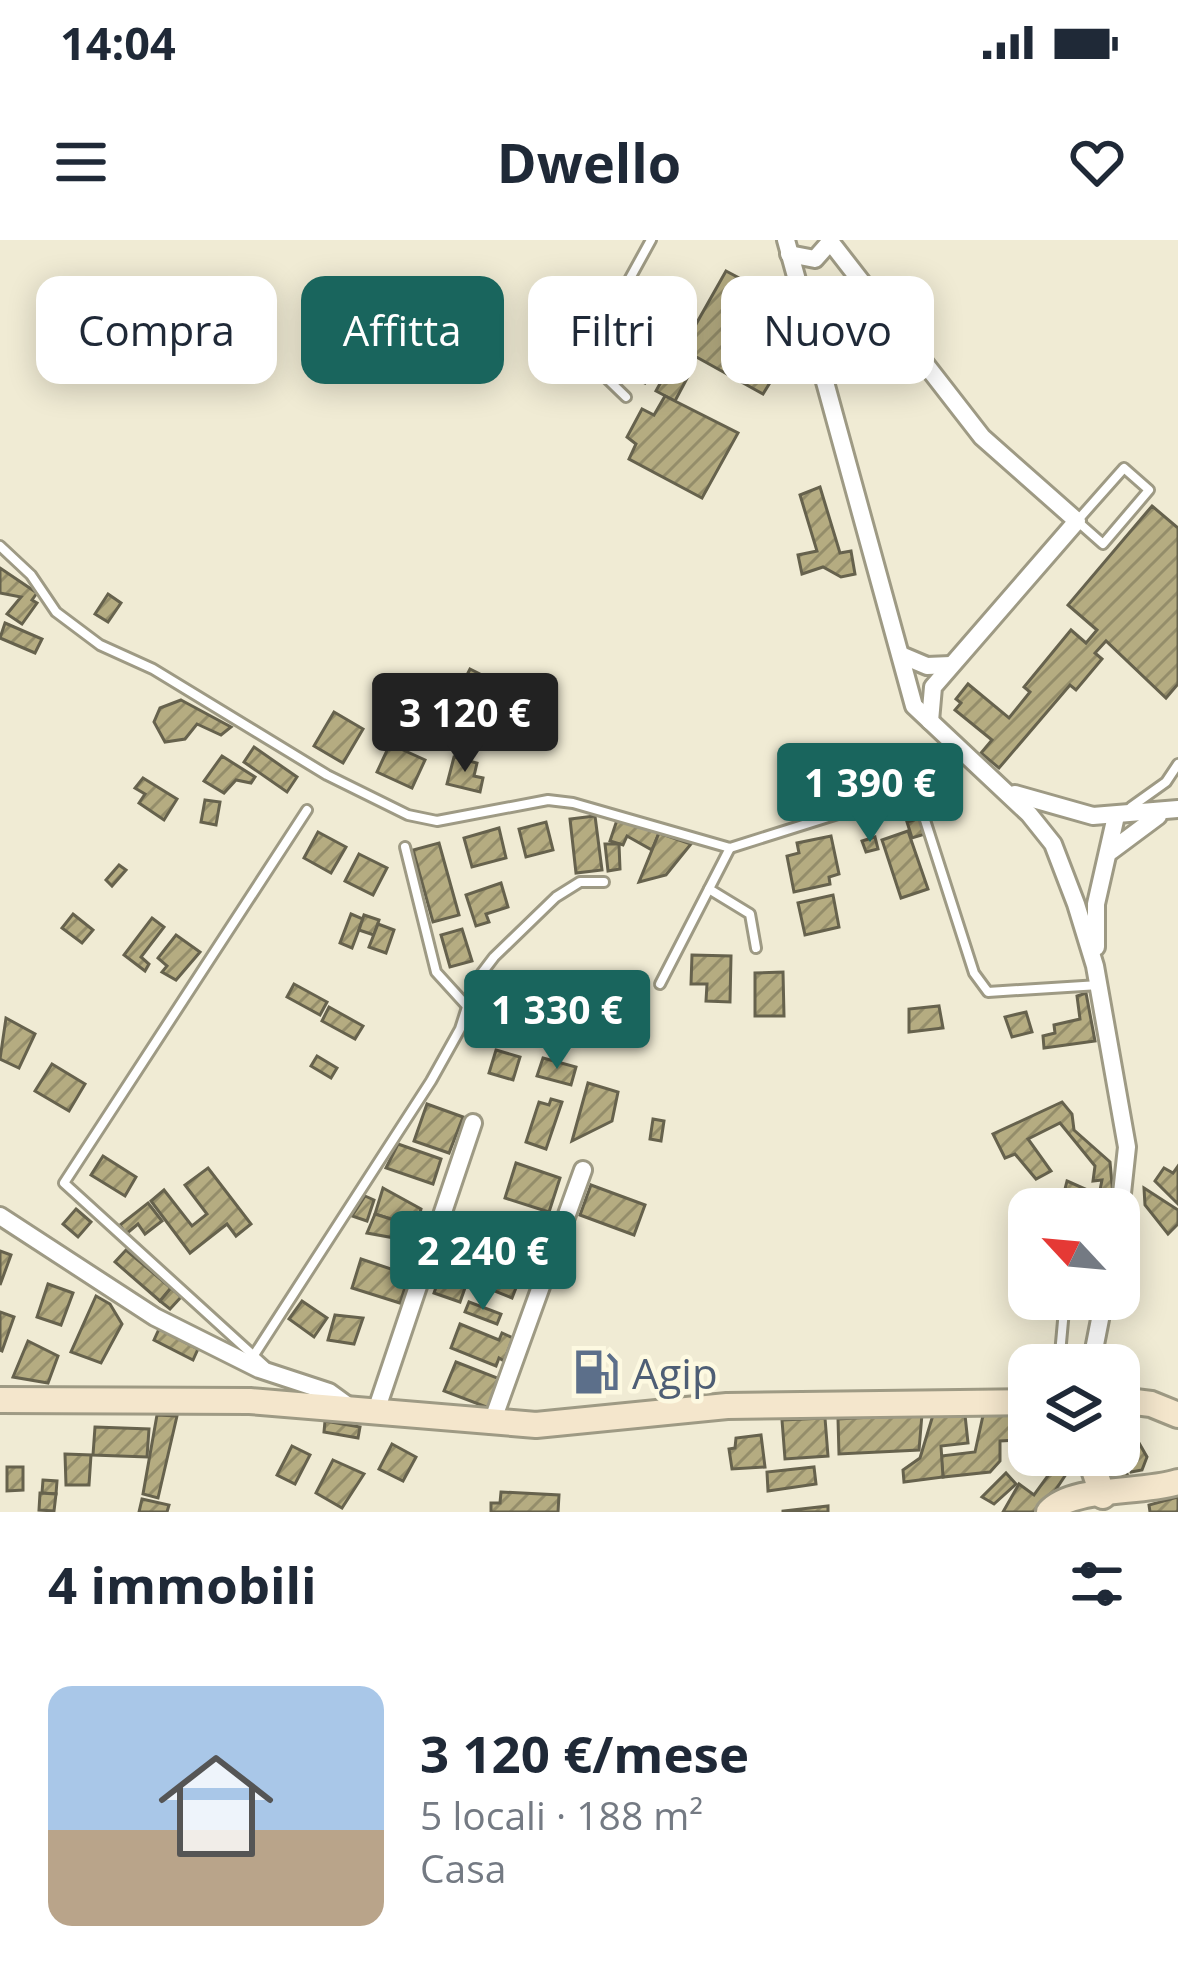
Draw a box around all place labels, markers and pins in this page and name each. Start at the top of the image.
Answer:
pin: 3 120 € [354,673,576,775]
pin: 1 390 € [759,743,981,845]
pin: 1 330 € [446,970,668,1072]
pin: 2 240 € [372,1211,594,1313]
place label: Agip [632,1344,718,1401]
fuel station icon: Agip [571,1347,621,1397]

